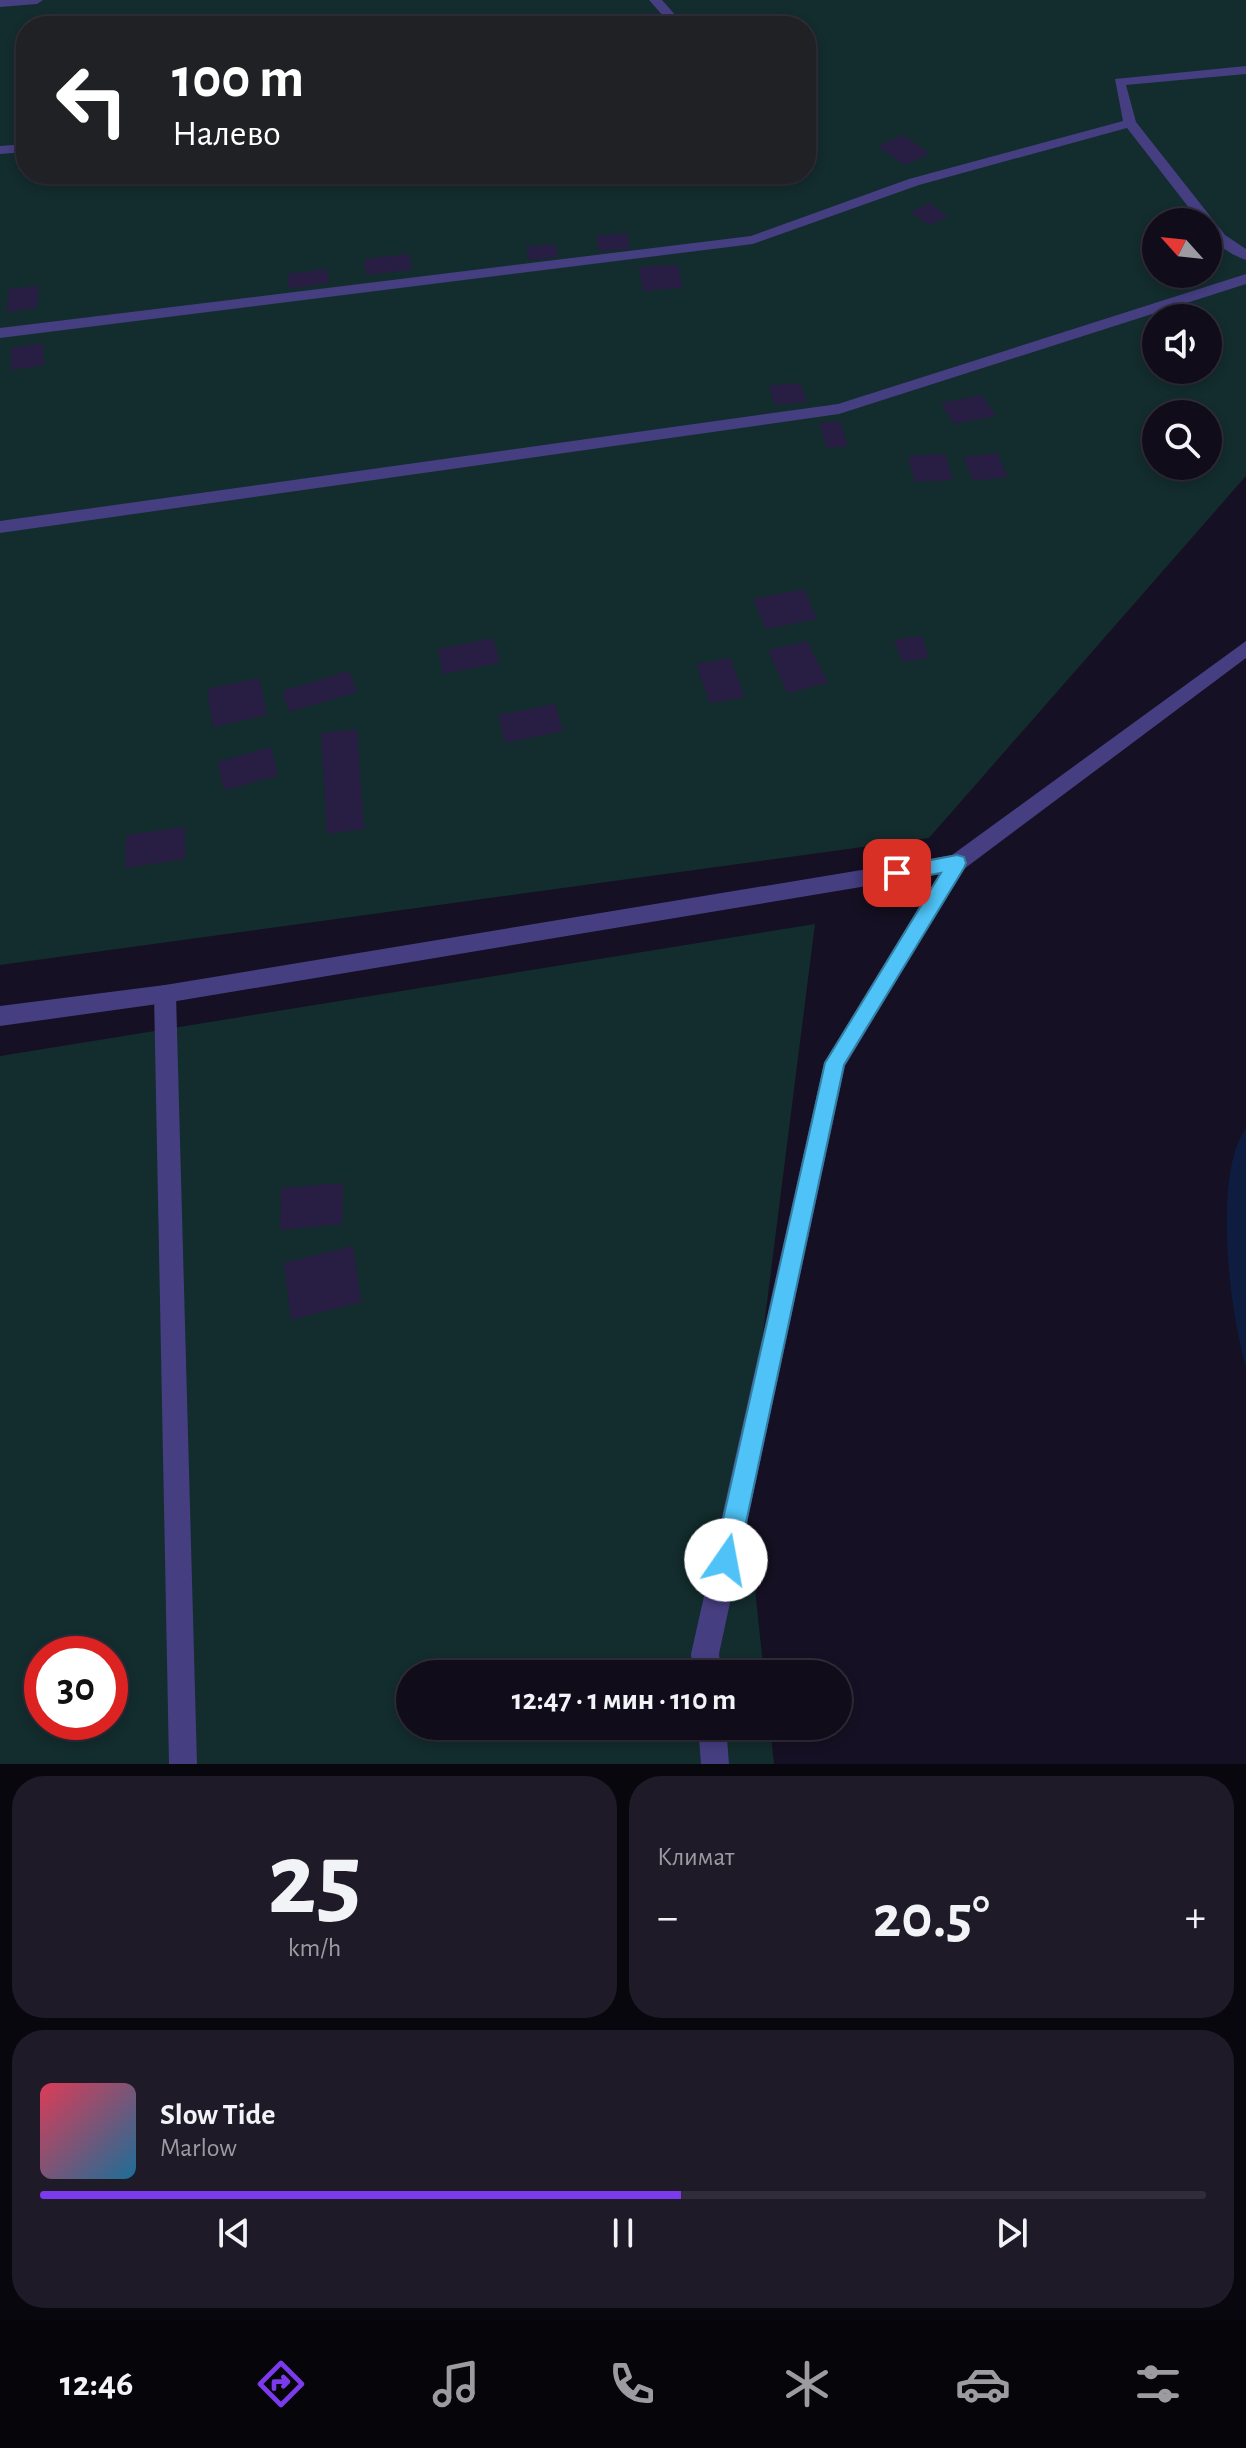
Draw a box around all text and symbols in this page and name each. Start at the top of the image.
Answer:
icon: left [40,48,144,152]
text: 100 m [172,51,304,107]
text: Налево [172,116,281,152]
north arrow [1142,208,1222,288]
map controls [1142,208,1222,480]
button: sound [1142,304,1222,384]
button: search [1142,400,1222,480]
pin [863,839,931,907]
icon: arrive [875,851,919,895]
position arrow [684,1518,768,1602]
speed limit sign: 30 [24,1636,128,1740]
text: 12:47 · 1 мин · 110 m [512,1685,736,1715]
text: 25 [268,1829,361,1933]
text: Климат [657,1844,734,1870]
text: 20.5° [873,1888,990,1948]
text: − [657,1896,678,1940]
text: + [1185,1896,1206,1940]
text: km/h [288,1935,341,1961]
text: Slow Tide [160,2100,275,2130]
text: Marlow [160,2135,237,2161]
icon: previous [212,2211,256,2255]
icon: pause [601,2211,645,2255]
icon: next [990,2211,1034,2255]
icon: directions [253,2356,309,2412]
icon: music [428,2356,484,2412]
icon: phone [604,2356,660,2412]
icon: climate [779,2356,835,2412]
icon: car [955,2356,1011,2412]
icon: filters [1130,2356,1186,2412]
text: 12:46 [60,2366,133,2402]

